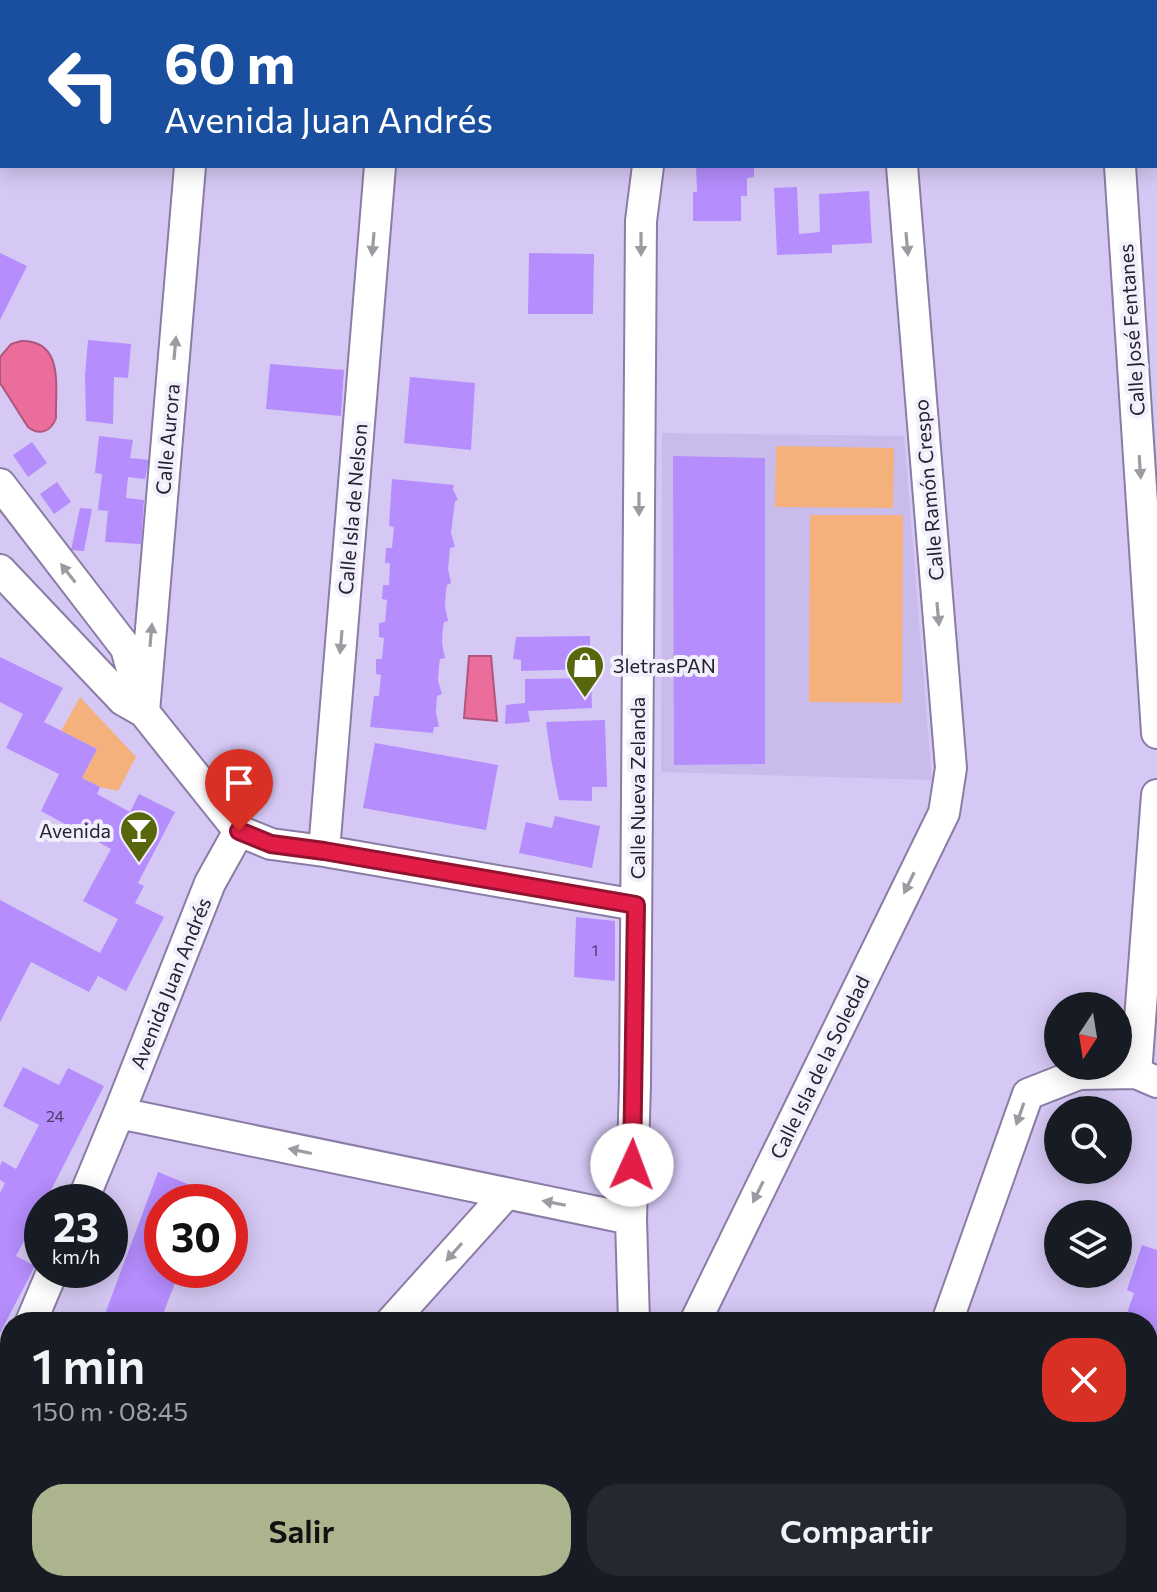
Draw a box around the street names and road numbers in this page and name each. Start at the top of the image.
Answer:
street label: Calle José Fentanes [1113,243,1149,417]
street label: Calle Aurora [150,383,184,495]
street label: Calle Ramón Crespo [908,398,948,582]
street label: Calle Isla de Nelson [333,422,371,596]
street label: Calle Nueva Zelanda [625,697,649,879]
street label: Avenida Juan Andrés [125,894,215,1072]
street label: Calle Isla de la Soledad [764,971,874,1163]

